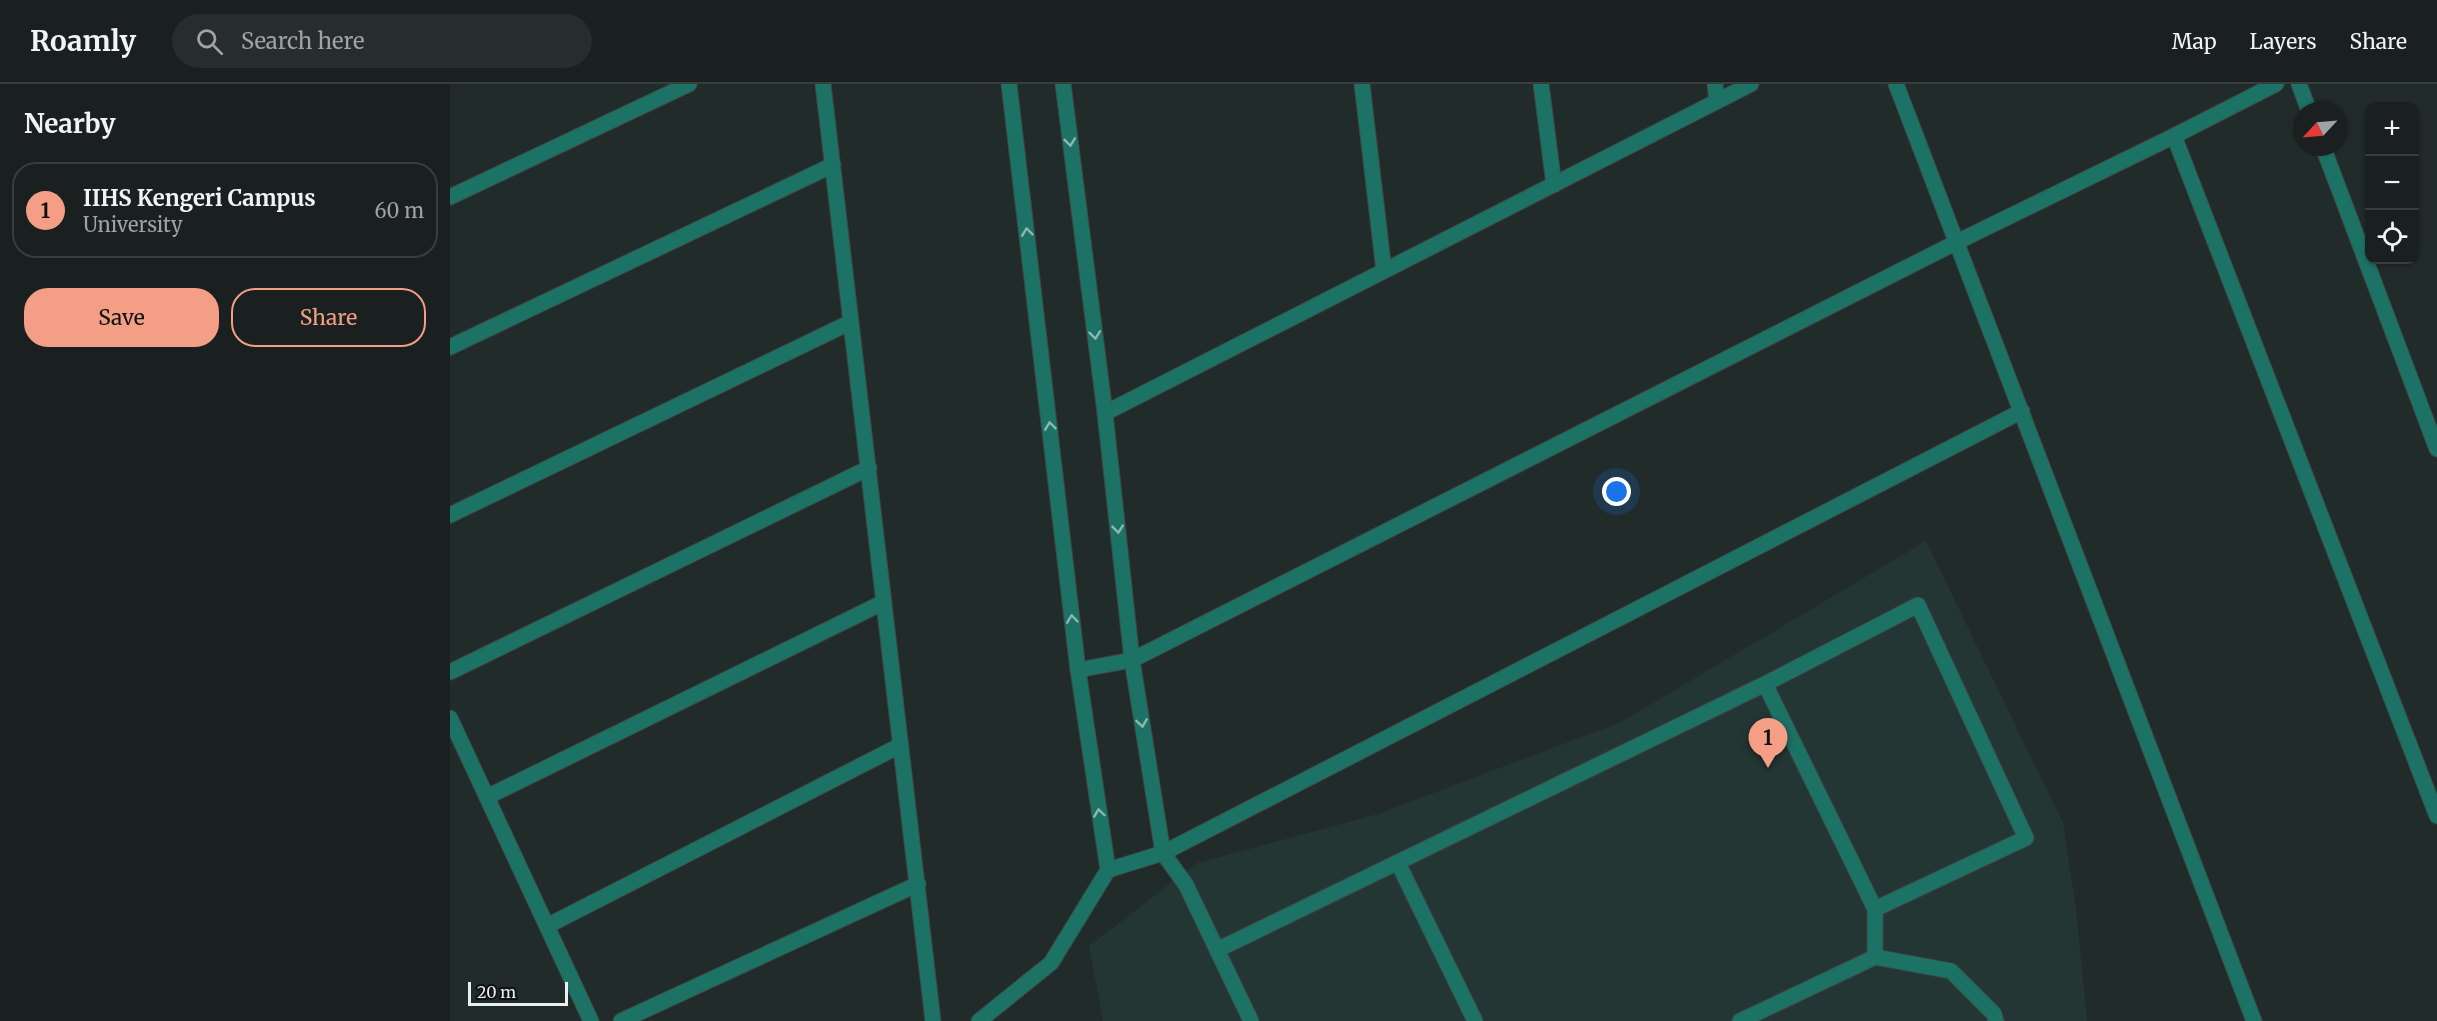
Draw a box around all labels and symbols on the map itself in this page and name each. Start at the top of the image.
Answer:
north arrow [2293,102,2347,156]
one-way arrow [1064,137,1076,147]
one-way arrow [1021,228,1034,237]
one-way arrow [1088,331,1100,340]
one-way arrow [1044,421,1056,430]
your location [1602,477,1631,506]
one-way arrow [1111,525,1123,534]
one-way arrow [1067,615,1079,624]
one-way arrow [1136,718,1148,727]
pin: 1 [1748,718,1788,768]
one-way arrow [1094,808,1106,817]
scale bar [468,979,568,1006]

